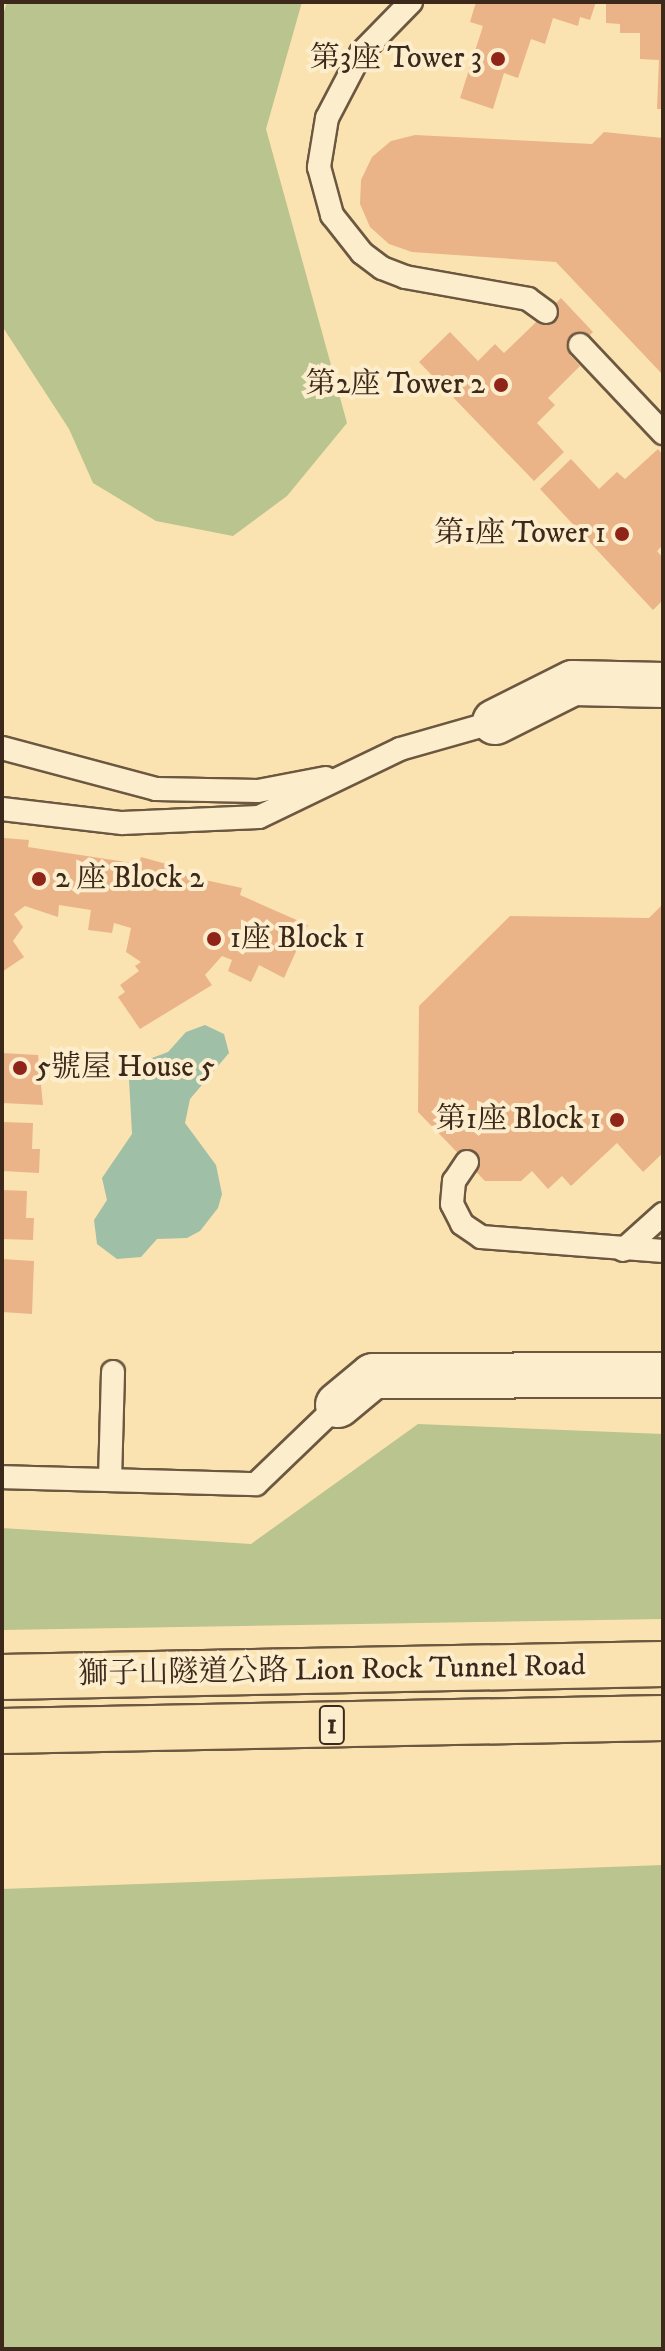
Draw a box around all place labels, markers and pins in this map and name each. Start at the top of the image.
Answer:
place label: 第3座 Tower 3 [310,41,482,77]
marker: 第3座 Tower 3 [489,50,507,68]
place label: 第2座 Tower 2 [306,367,485,403]
marker: 第2座 Tower 2 [492,376,510,394]
place label: 第1座 Tower 1 [434,516,606,552]
marker: 第1座 Tower 1 [613,525,631,543]
place label: 2 座 Block 2 [55,861,204,897]
marker: 2 座 Block 2 [30,870,48,888]
place label: 1座 Block 1 [230,921,365,957]
marker: 1座 Block 1 [205,930,223,948]
place label: 5號屋 House 5 [36,1050,215,1086]
marker: 5號屋 House 5 [11,1059,29,1077]
place label: 第1座 Block 1 [436,1102,601,1138]
marker: 第1座 Block 1 [608,1111,626,1129]

